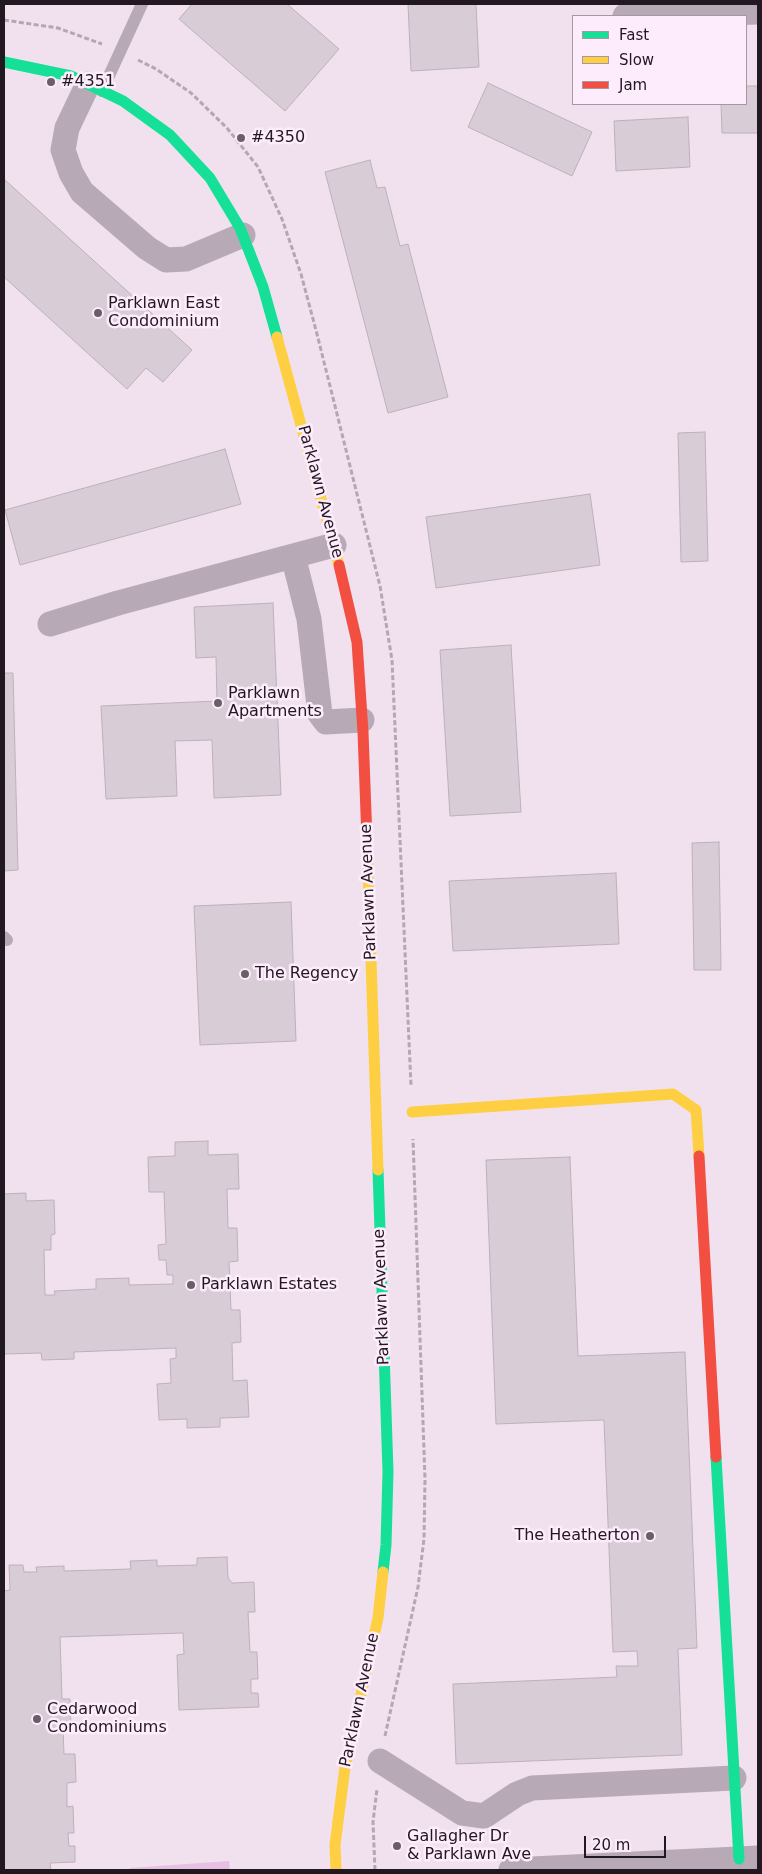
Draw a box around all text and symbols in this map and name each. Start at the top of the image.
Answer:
legend [572,15,747,105]
text: Fast [619,26,649,44]
text: Slow [619,51,654,69]
place label: #4351 [61,72,115,92]
marker: #4351 [45,76,57,88]
text: Jam [619,76,647,94]
place label: #4350 [251,128,305,148]
marker: #4350 [235,132,247,144]
place label: Parklawn East Condominium [108,294,220,332]
marker: Parklawn East Condominium [92,307,104,319]
street label: Parklawn Avenue [293,424,347,560]
place label: Parklawn Apartments [228,684,322,722]
marker: Parklawn Apartments [212,697,224,709]
street label: Parklawn Avenue [357,823,381,961]
place label: The Regency [255,964,358,984]
marker: The Regency [239,968,251,980]
street label: Parklawn Avenue [370,1228,394,1366]
place label: Parklawn Estates [201,1275,337,1295]
marker: Parklawn Estates [185,1279,197,1291]
place label: The Heatherton [514,1526,640,1546]
marker: The Heatherton [644,1530,656,1542]
street label: Parklawn Avenue [336,1631,384,1769]
place label: Cedarwood Condominiums [47,1700,167,1738]
marker: Cedarwood Condominiums [31,1713,43,1725]
scale bar [587,1826,670,1858]
place label: Gallagher Dr & Parklawn Ave [407,1827,531,1865]
text: 20 m [592,1836,630,1854]
marker: Gallagher Dr & Parklawn Ave [391,1840,403,1852]

